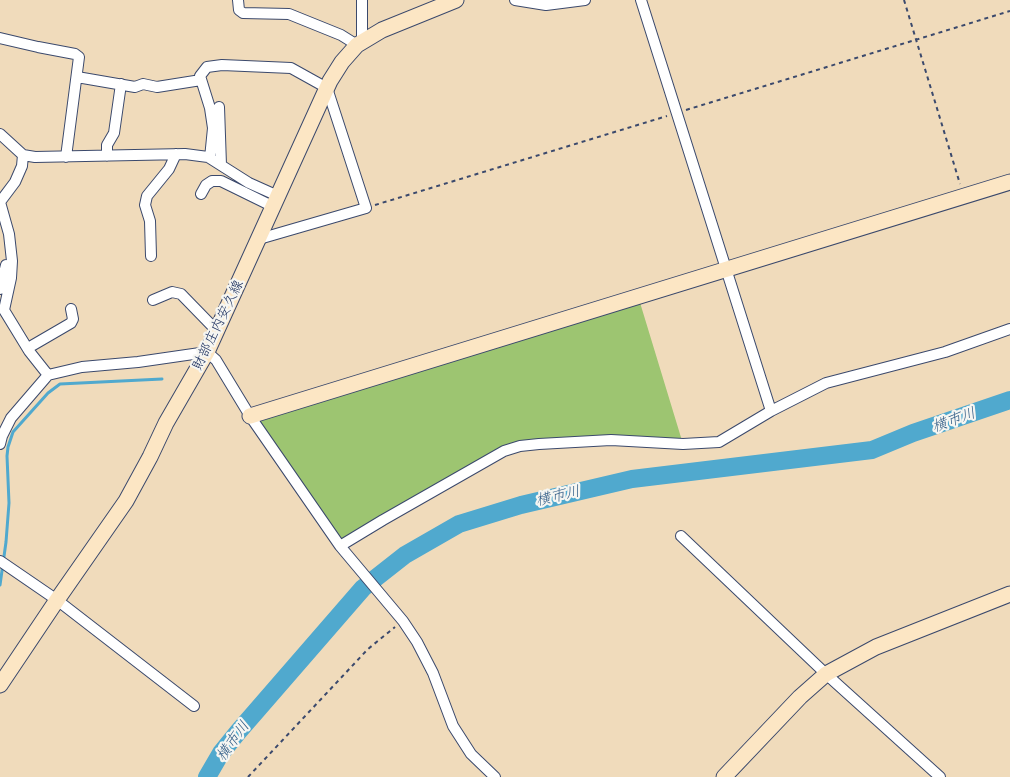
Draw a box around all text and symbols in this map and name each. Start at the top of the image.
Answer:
street label: 財部庄内安久線 [189,277,247,373]
water label: 横市川 [930,404,978,436]
water label: 横市川 [534,482,582,510]
water label: 横市川 [212,718,254,764]

